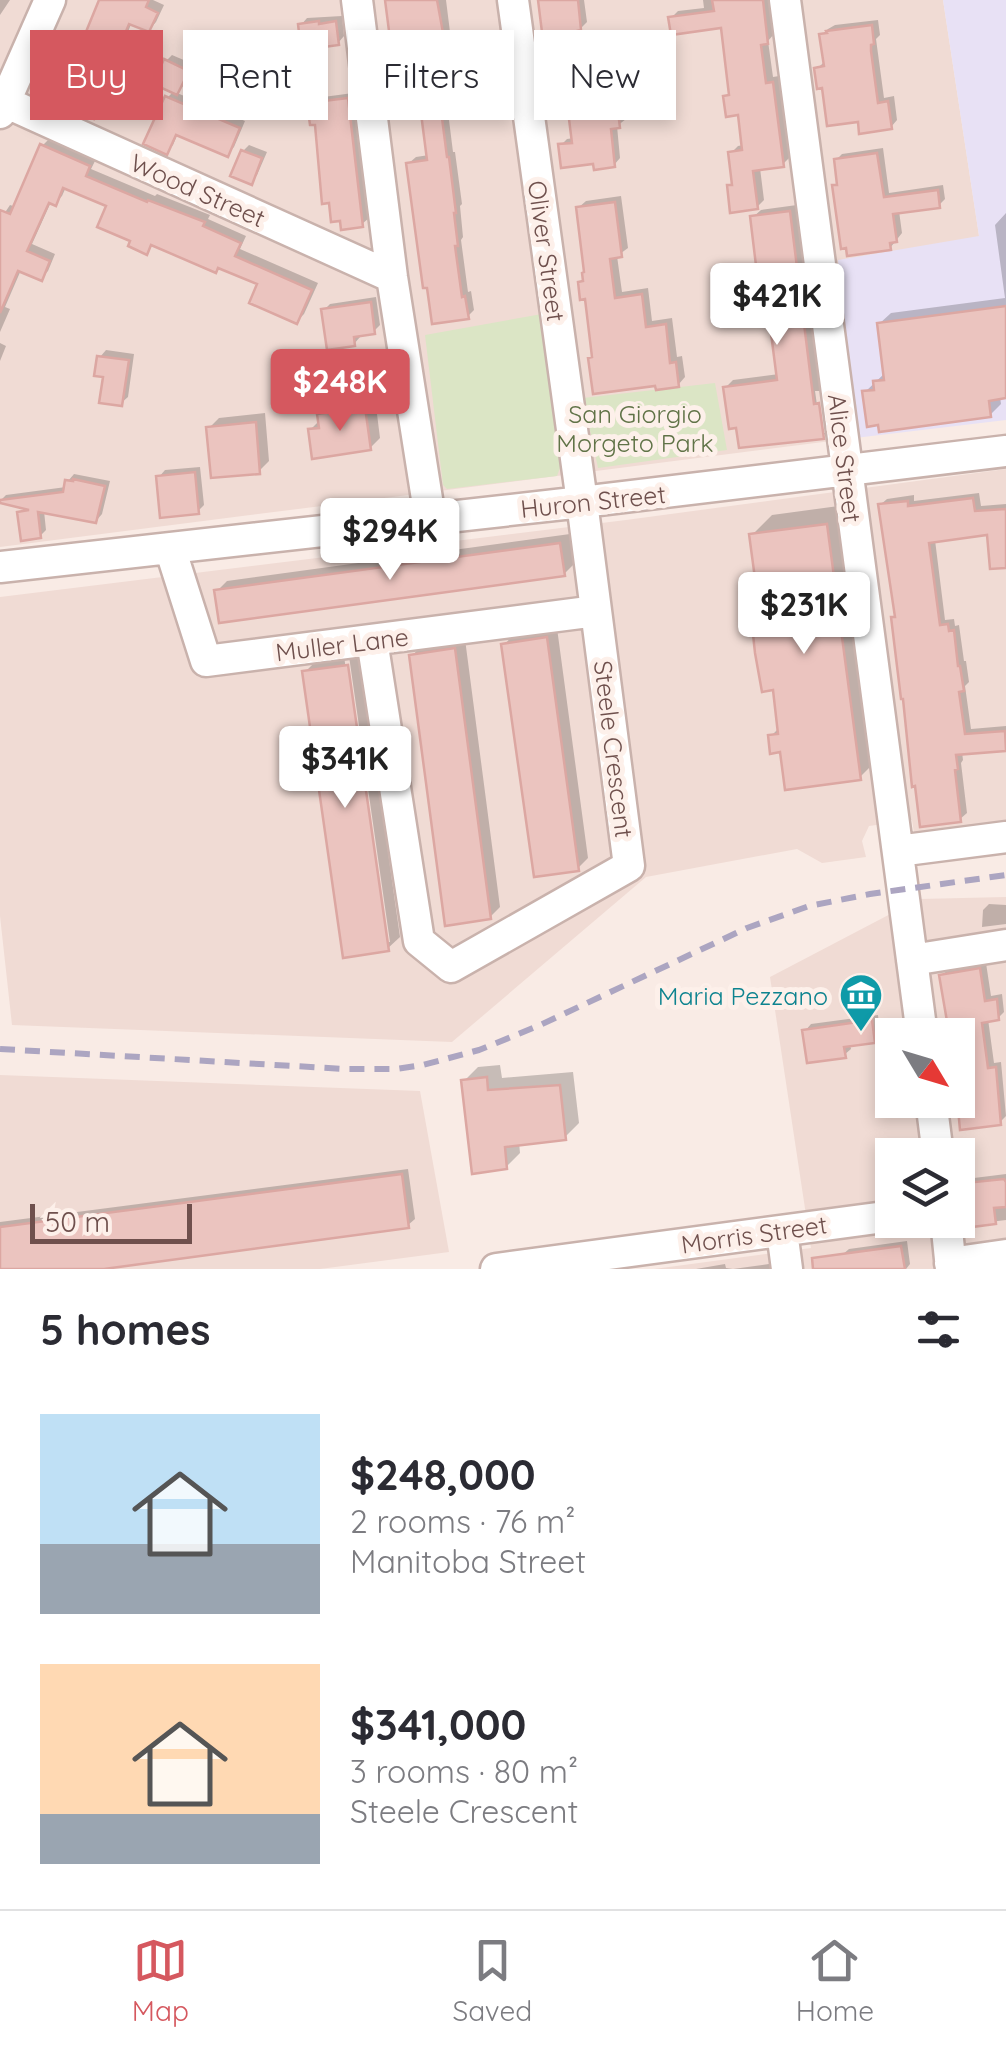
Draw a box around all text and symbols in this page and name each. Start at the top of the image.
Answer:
chip: Buy [30,30,163,120]
chip: Rent [183,30,328,120]
chip: Filters [348,30,514,120]
chip: New [534,30,676,120]
street label: Wood Street [126,146,270,234]
street label: Oliver Street [522,178,572,324]
pin: $421K [707,263,847,348]
text: $421K [732,275,822,315]
pin: $248K [270,349,410,434]
text: $248K [293,361,387,401]
street label: Alice Street [822,392,868,524]
park label: San Giorgio Morgeto Park [556,398,714,458]
street label: Huron Street [519,478,667,524]
pin: $294K [320,498,460,583]
text: $294K [342,510,438,550]
pin: $231K [734,572,874,657]
text: $231K [760,584,848,624]
street label: Muller Lane [274,620,410,668]
street label: Steele Crescent [588,659,640,839]
pin: $341K [275,726,415,811]
text: $341K [301,738,389,778]
museum icon: Maria Pezzano [838,972,884,1033]
place label: Maria Pezzano [658,980,828,1011]
north arrow [875,1018,975,1118]
map controls [875,1018,975,1238]
button: layers [875,1138,975,1238]
scale bar [30,1199,192,1244]
text: 50 m [45,1204,110,1239]
street label: Morris Street [679,1208,829,1260]
icon: filters [911,1302,966,1357]
text: 5 homes [40,1303,211,1356]
text: $248,000 [350,1448,536,1501]
icon: home [120,1454,240,1574]
text: 2 rooms · 76 m² [350,1501,575,1541]
text: Manitoba Street [350,1541,586,1581]
text: $341,000 [350,1698,526,1751]
icon: home [120,1704,240,1824]
text: 3 rooms · 80 m² [350,1751,578,1791]
text: Steele Crescent [350,1791,578,1831]
tab: Map [132,1933,189,2028]
tab: Saved [452,1933,532,2028]
tab: Home [796,1933,874,2028]

